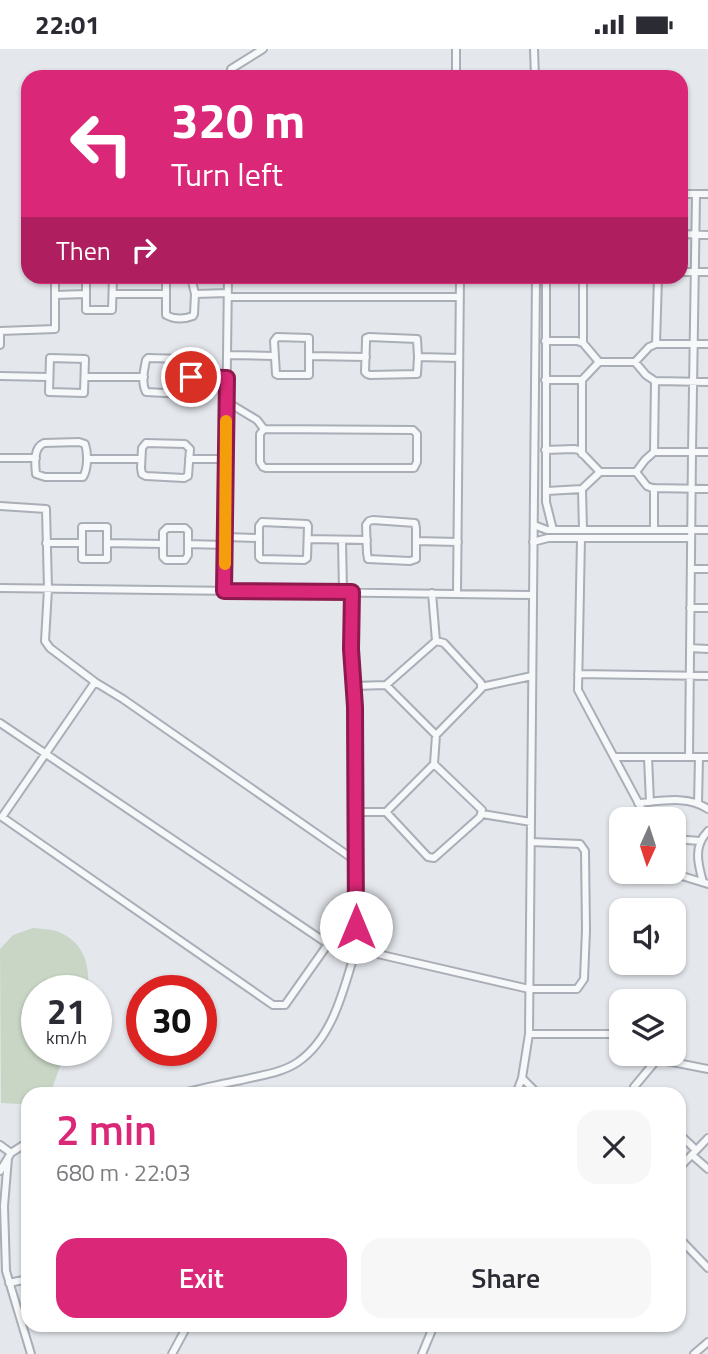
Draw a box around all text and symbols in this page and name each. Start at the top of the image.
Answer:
text: 22:01 [35,5,100,44]
text: 320 m [171,82,305,157]
icon: left [56,98,147,189]
text: Turn left [171,150,283,198]
text: Then [56,231,111,270]
icon: right [125,231,163,269]
pin [161,347,221,407]
icon: arrive [172,358,210,396]
north arrow [609,807,686,884]
map controls [609,807,686,1066]
position arrow [319,890,393,964]
button: sound [609,898,686,975]
speed limit sign: 30 [126,975,217,1066]
text: 21 [47,984,86,1038]
button: layers [609,989,686,1066]
text: km/h [46,1024,87,1051]
text: 2 min [56,1097,157,1161]
button: close [577,1110,651,1184]
text: 680 m · 22:03 [56,1155,191,1190]
button: Exit [56,1238,347,1318]
button: Share [361,1238,651,1318]

